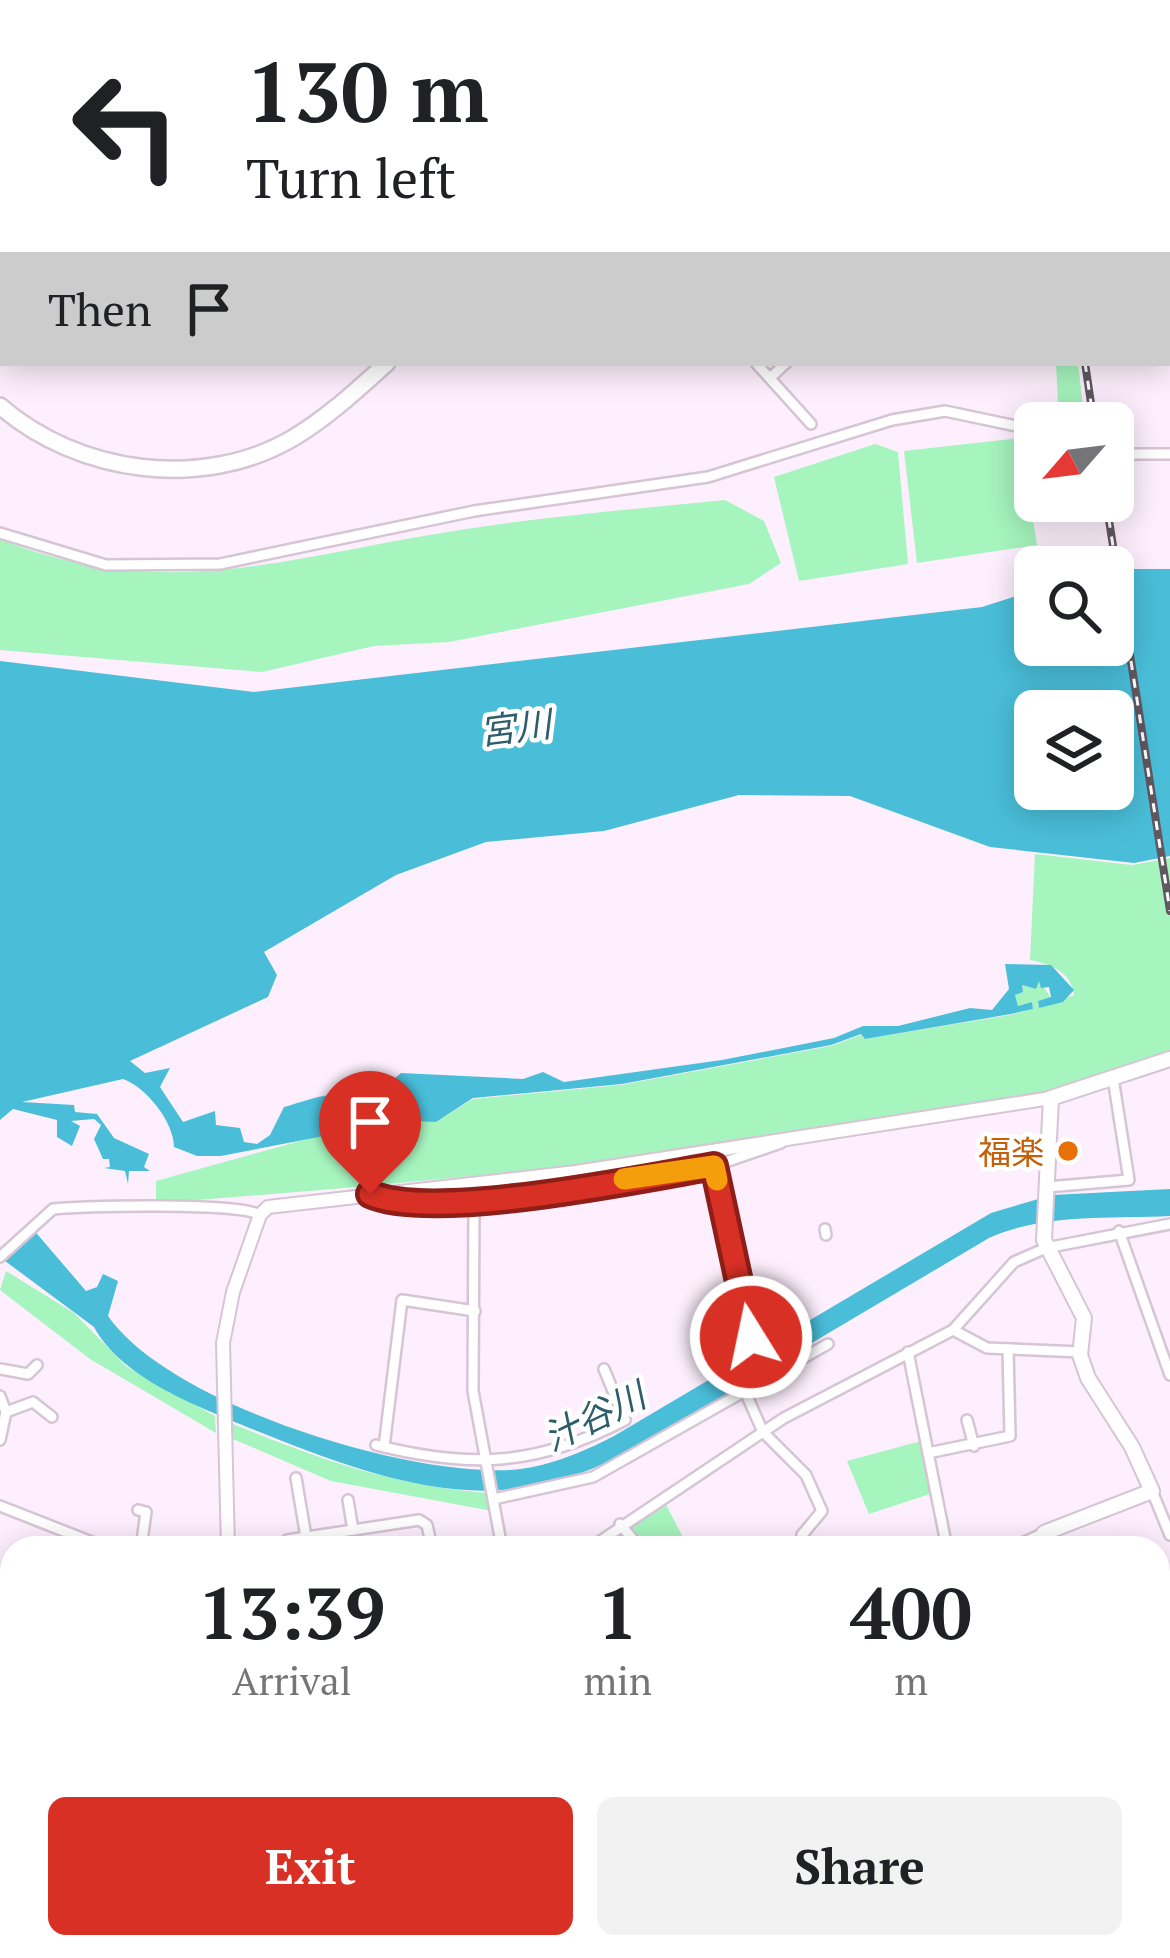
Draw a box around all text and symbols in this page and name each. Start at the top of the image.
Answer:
text: 130 m [246,35,489,146]
icon: left [48,48,204,204]
text: Turn left [246,142,456,213]
icon: arrive [176,276,242,342]
text: Then [48,279,152,339]
north arrow [1014,402,1134,522]
map controls [1014,402,1134,810]
button: search [1014,546,1134,666]
button: layers [1014,690,1134,810]
water label: 宮川 [476,699,558,755]
pin [319,1071,421,1194]
icon: arrive [337,1089,403,1155]
place label: 福楽 [978,1130,1044,1173]
marker: 福楽 [1055,1138,1081,1164]
position arrow [688,1274,814,1400]
water label: 汁谷川 [535,1369,656,1461]
text: 13:39 [198,1564,385,1660]
text: 1 [597,1564,638,1660]
text: 400 [850,1564,972,1660]
text: Arrival [232,1654,351,1706]
text: min [583,1654,652,1706]
text: m [894,1654,928,1706]
button: Exit [48,1797,573,1935]
button: Share [597,1797,1122,1935]

